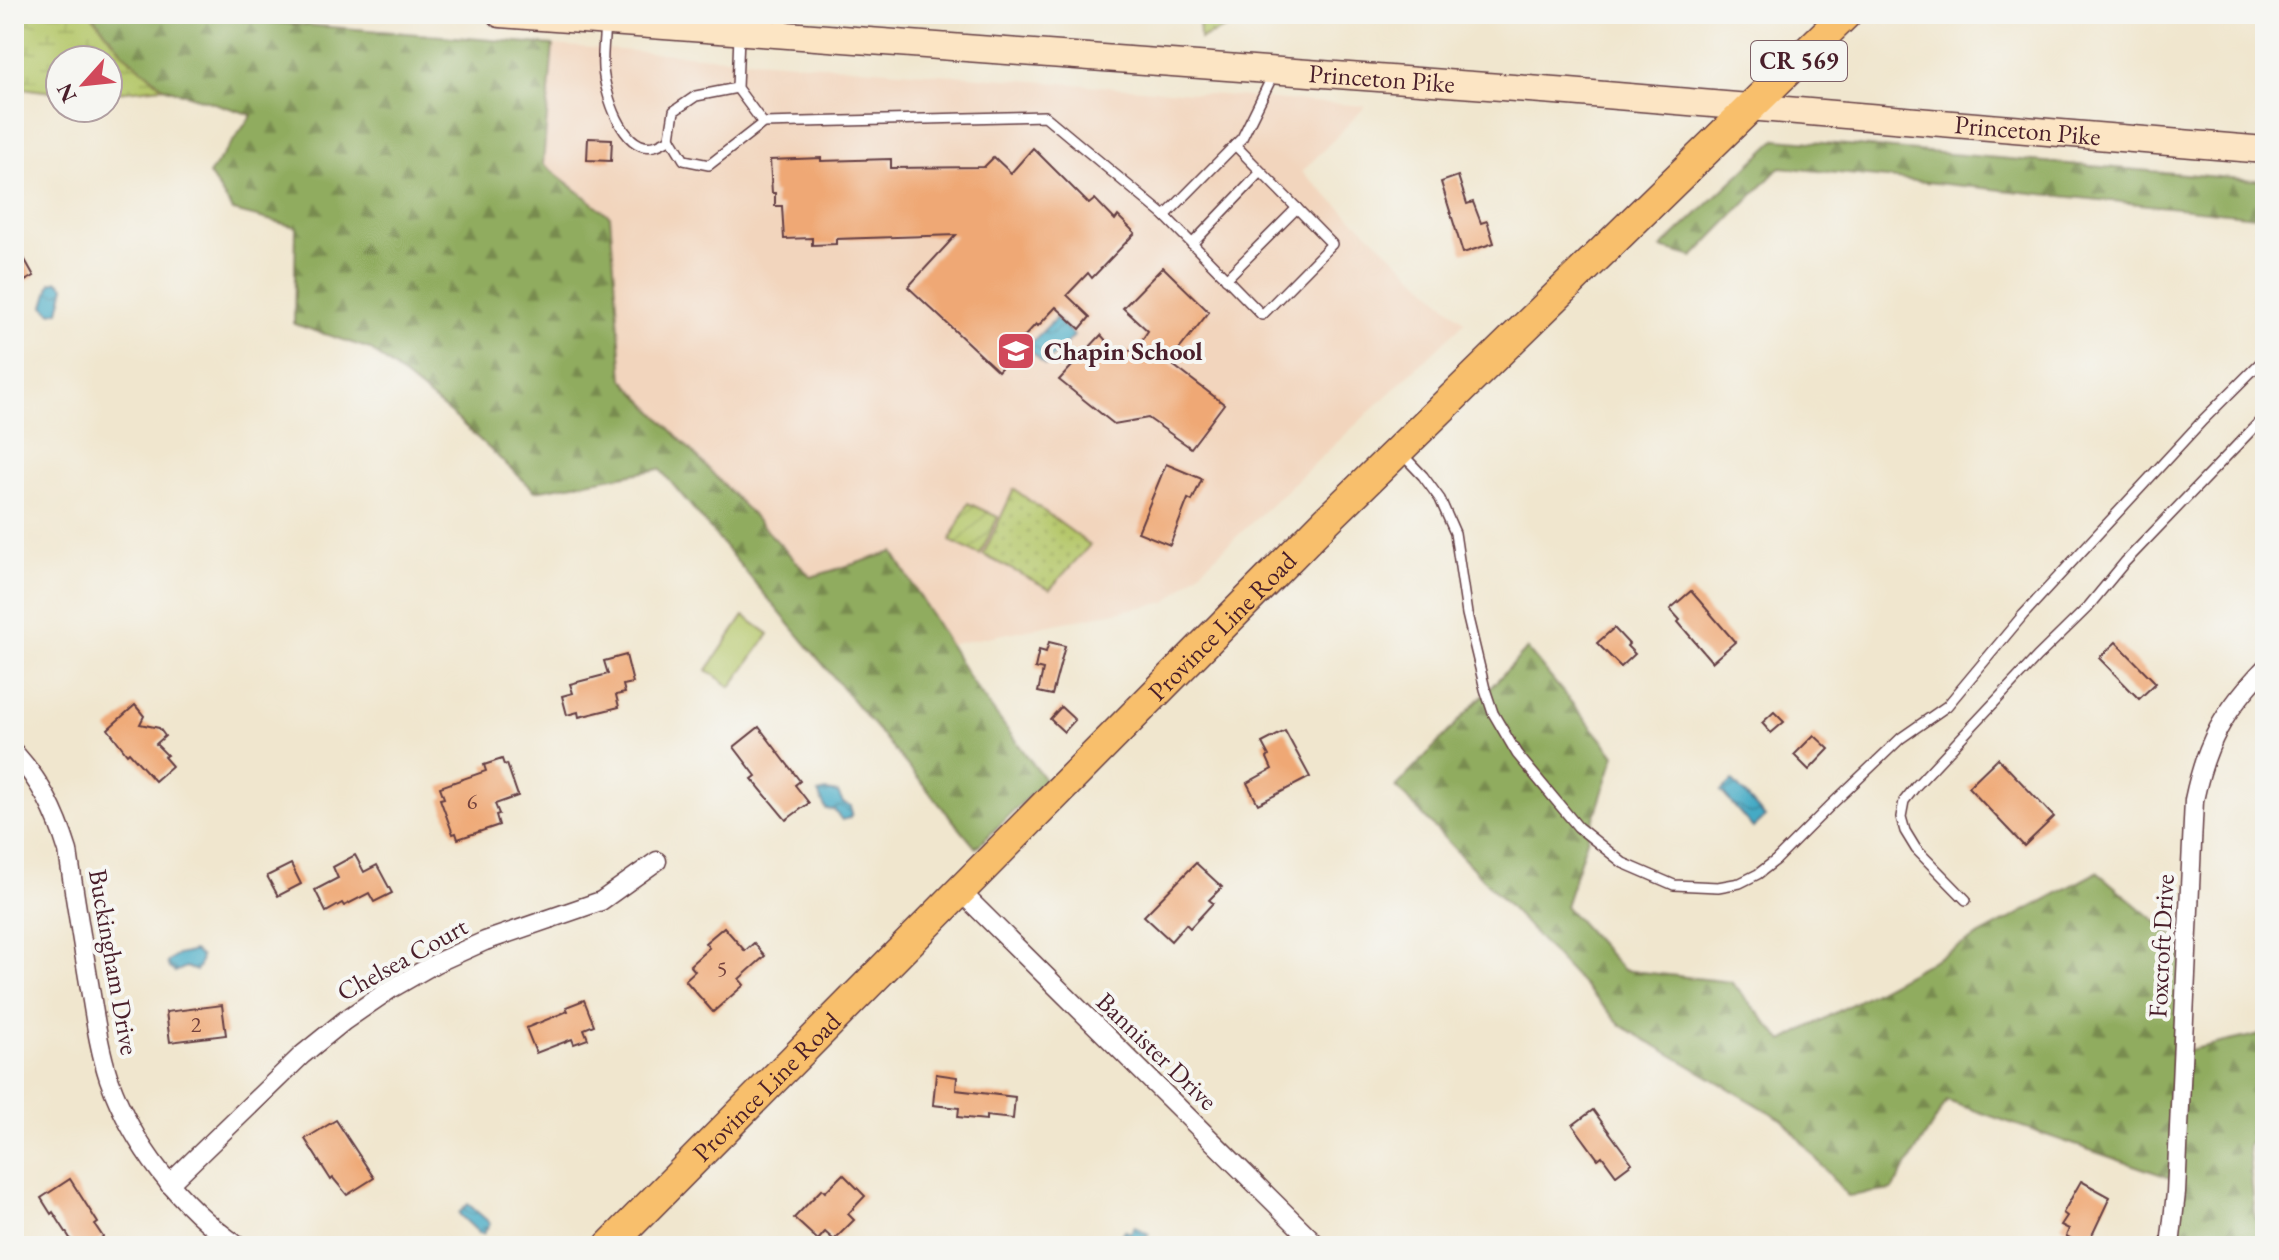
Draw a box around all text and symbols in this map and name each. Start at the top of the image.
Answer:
road number: CR 569 [1751,41,1847,81]
north arrow [44,44,124,124]
street label: Princeton Pike [1307,56,1456,101]
text: N [50,78,84,107]
street label: Princeton Pike [1953,107,2102,153]
school or university icon: Chapin School [995,330,1037,372]
place label: Chapin School [1044,334,1203,368]
street label: Province Line Road [1141,543,1304,708]
house number: 6 [467,787,478,816]
street label: Buckingham Drive [81,867,147,1057]
street label: Foxcroft Drive [2140,873,2182,1019]
street label: Chelsea Court [331,909,473,1009]
house number: 5 [717,954,727,983]
street label: Bannister Drive [1089,985,1225,1117]
street label: Province Line Road [685,1004,849,1169]
house number: 2 [191,1010,202,1039]

